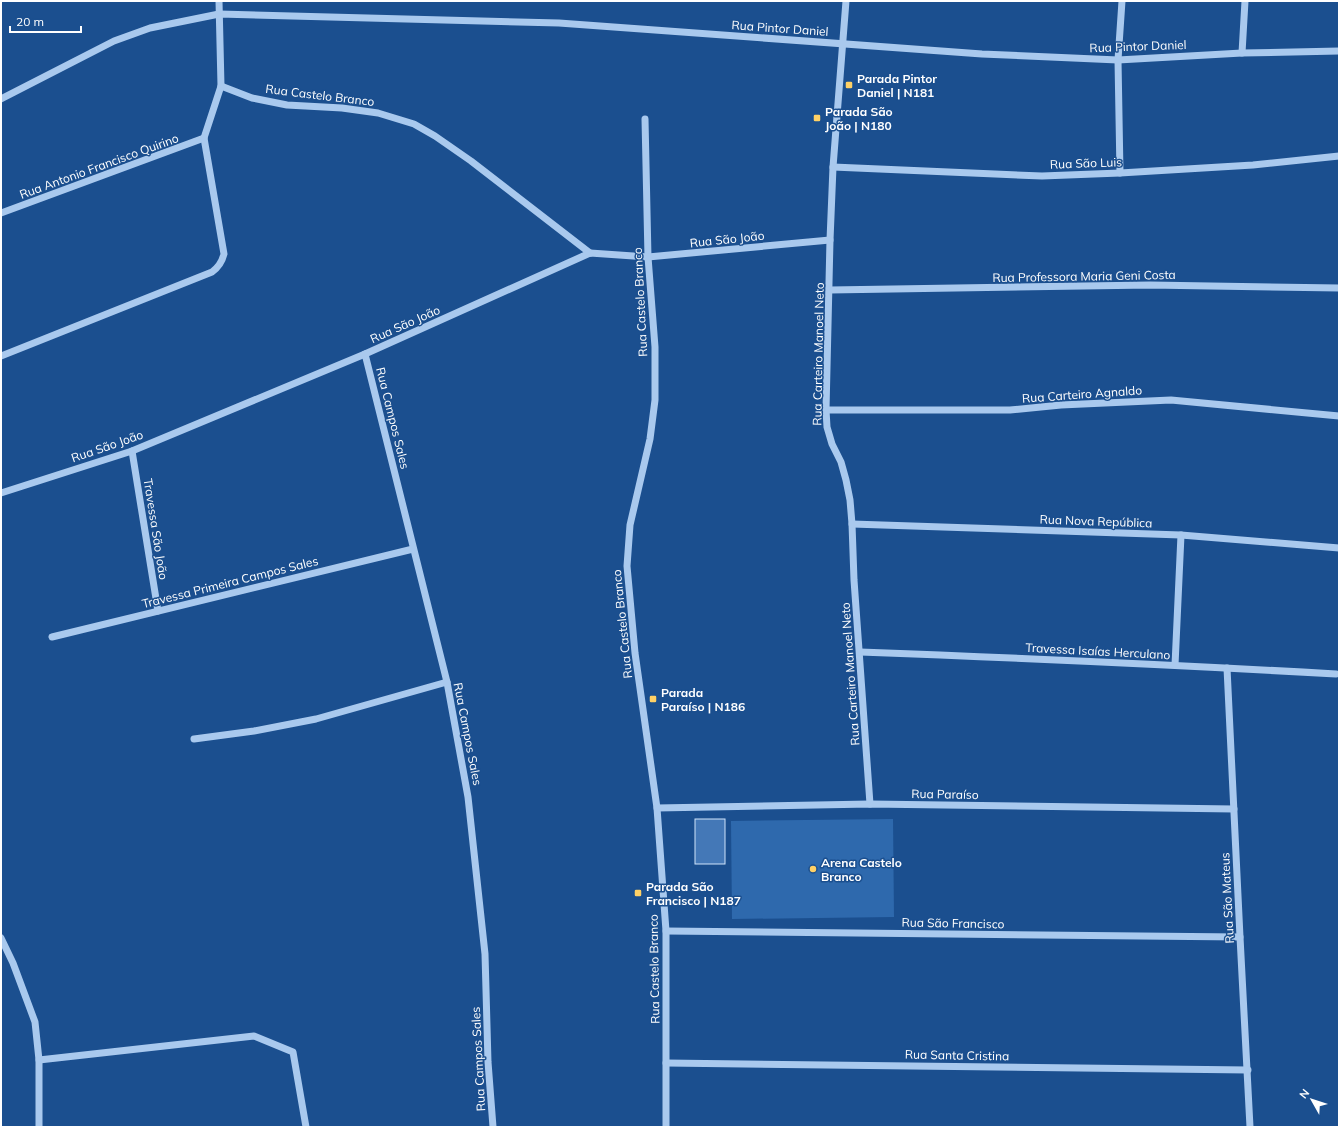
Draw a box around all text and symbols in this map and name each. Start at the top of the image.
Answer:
scale bar [10,8,81,34]
text: 20 m [16,14,44,29]
street label: Rua Pintor Daniel [731,17,829,39]
street label: Rua Pintor Daniel [1089,37,1187,55]
place label: Parada Pintor Daniel | N181 [857,71,937,100]
marker: Parada Pintor Daniel | N181 [844,80,854,90]
street label: Rua Castelo Branco [265,81,375,109]
place label: Parada São João | N180 [825,104,893,133]
marker: Parada São João | N180 [812,113,822,123]
street label: Rua Antonio Francisco Quirino [17,130,181,202]
street label: Rua São Luis [1050,154,1122,172]
street label: Rua São João [689,228,765,250]
street label: Rua Castelo Branco [630,247,650,357]
street label: Rua Professora Maria Geni Costa [992,267,1176,285]
street label: Rua Carteiro Manoel Neto [809,282,827,426]
street label: Rua São João [368,302,442,346]
street label: Rua Campos Sales [373,366,413,471]
street label: Rua Carteiro Agnaldo [1021,382,1143,406]
street label: Rua São João [69,427,145,465]
street label: Travessa São João [141,477,171,581]
street label: Rua Nova República [1039,512,1153,530]
street label: Travessa Primeira Campos Sales [140,553,320,611]
street label: Rua Castelo Branco [609,569,635,679]
street label: Rua Carteiro Manoel Neto [837,602,862,746]
street label: Travessa Isaías Herculano [1025,640,1171,662]
street label: Rua Campos Sales [451,681,485,787]
place label: Parada Paraíso | N186 [661,685,745,714]
marker: Parada Paraíso | N186 [648,694,658,704]
street label: Rua Paraíso [911,786,979,802]
street label: Rua São Mateus [1217,852,1237,944]
place label: Arena Castelo Branco [821,855,902,884]
marker: Arena Castelo Branco [808,864,818,874]
place label: Parada São Francisco | N187 [646,879,741,908]
marker: Parada São Francisco | N187 [633,888,643,898]
street label: Rua Castelo Branco [646,914,662,1024]
street label: Rua São Francisco [901,915,1005,931]
street label: Rua Campos Sales [468,1006,488,1112]
street label: Rua Santa Cristina [905,1047,1009,1063]
north arrow [1292,1080,1332,1120]
text: N [1296,1086,1312,1101]

